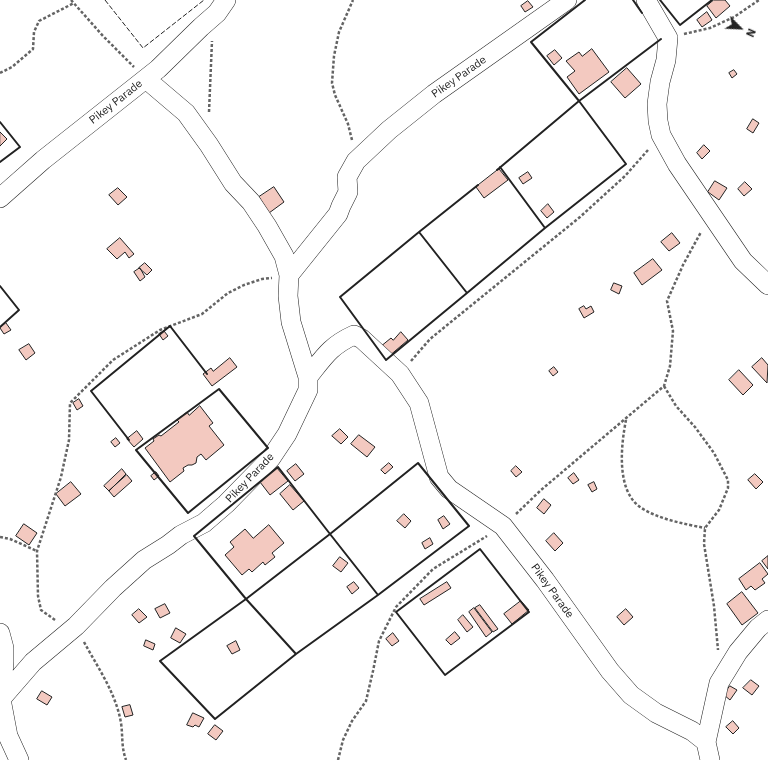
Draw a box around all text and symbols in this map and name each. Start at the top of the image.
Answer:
north arrow [720,8,760,48]
text: N [743,26,759,39]
street label: Pikey Parade [429,53,489,101]
street label: Pikey Parade [87,77,145,127]
street label: Pikey Parade [223,450,277,506]
street label: Pikey Parade [528,561,576,621]

